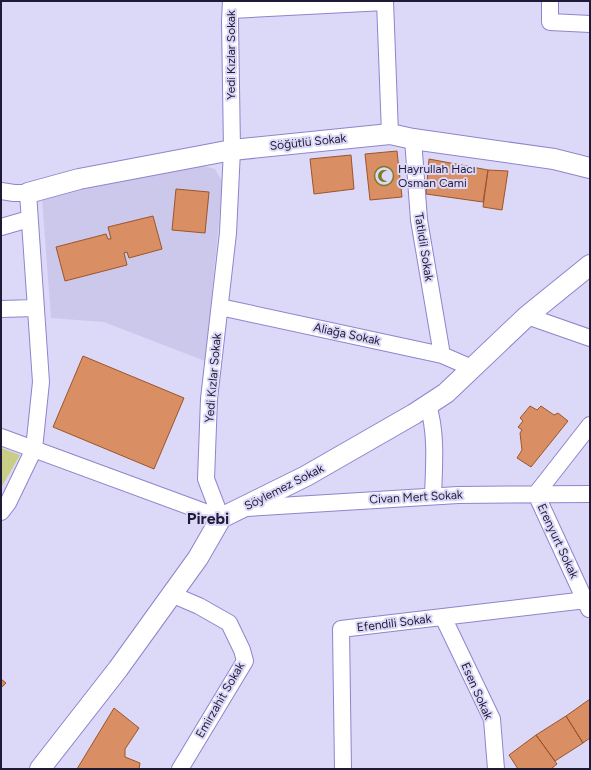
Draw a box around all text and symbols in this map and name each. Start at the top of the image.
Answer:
street label: Yedi Kızlar Sokak [224,10,238,100]
street label: Söğütlü Sokak [269,131,347,153]
place label: Hayrullah Hacı Osman Cami [398,162,476,190]
mosque icon: Hayrullah Hacı Osman Cami [373,165,395,187]
street label: Tatlıdil Sokak [412,212,436,283]
street label: Aliağa Sokak [312,320,382,348]
street label: Yedi Kızlar Sokak [202,333,224,423]
street label: Söylemez Sokak [242,461,326,513]
street label: Civan Mert Sokak [369,488,463,506]
street label: Erenyurt Sokak [535,501,582,581]
district label: Pirebi [187,509,229,528]
street label: Efendili Sokak [356,611,432,635]
street label: Emirzahit Sokak [193,659,247,740]
street label: Esen Sokak [458,660,496,722]

